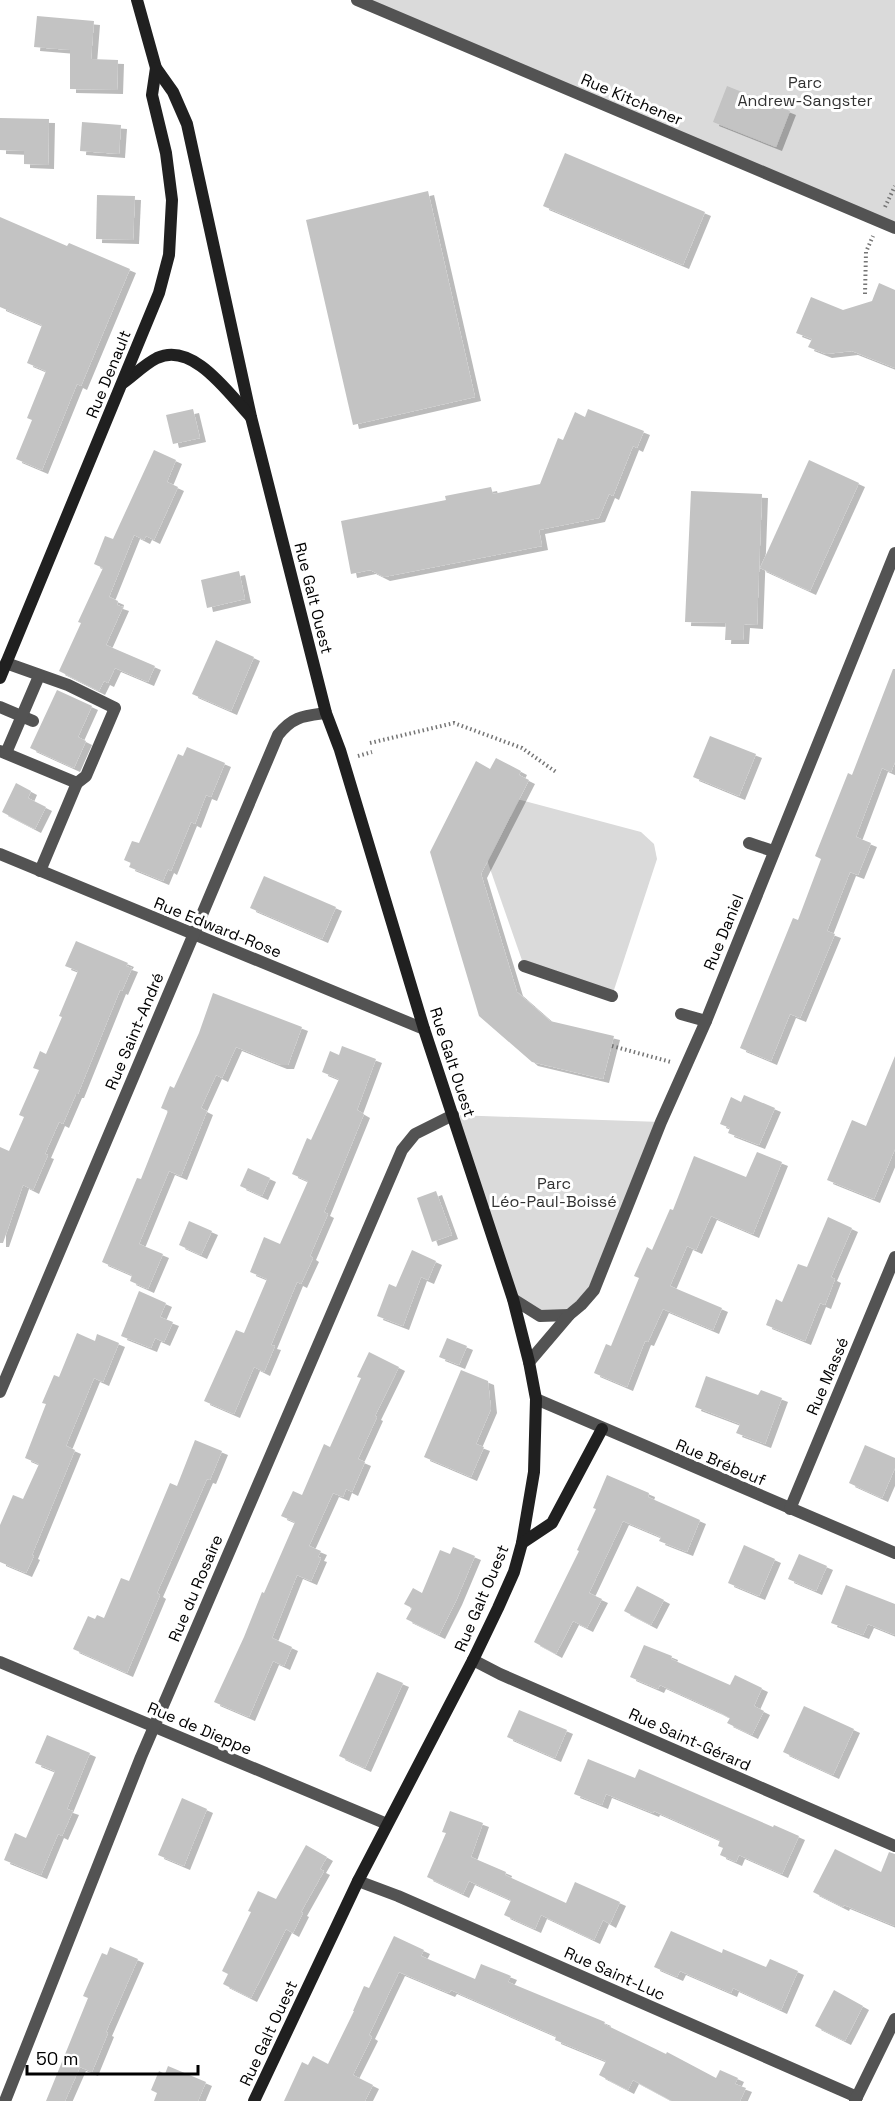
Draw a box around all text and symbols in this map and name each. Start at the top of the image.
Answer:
street label: Rue Kitchener [578,69,686,130]
park label: Parc Andrew-Sangster [737,72,873,111]
street label: Rue Denault [81,327,136,421]
street label: Rue Galt Ouest [290,540,338,656]
street label: Rue Daniel [699,891,748,973]
street label: Rue Edward-Rose [151,892,285,963]
street label: Rue Saint-André [100,969,169,1093]
street label: Rue Galt Ouest [425,1005,480,1120]
park label: Parc Léo-Paul-Boissé [491,1173,617,1212]
street label: Rue Massé [802,1334,853,1418]
street label: Rue Brébeuf [673,1434,769,1491]
street label: Rue du Rosaire [163,1531,227,1645]
street label: Rue Galt Ouest [449,1542,513,1655]
street label: Rue de Dieppe [144,1697,255,1760]
street label: Rue Saint-Gérard [626,1703,754,1776]
street label: Rue Saint-Luc [561,1942,669,2005]
street label: Rue Galt Ouest [235,1977,302,2089]
scale bar [27,2038,198,2076]
text: 50 m [36,2047,78,2070]

